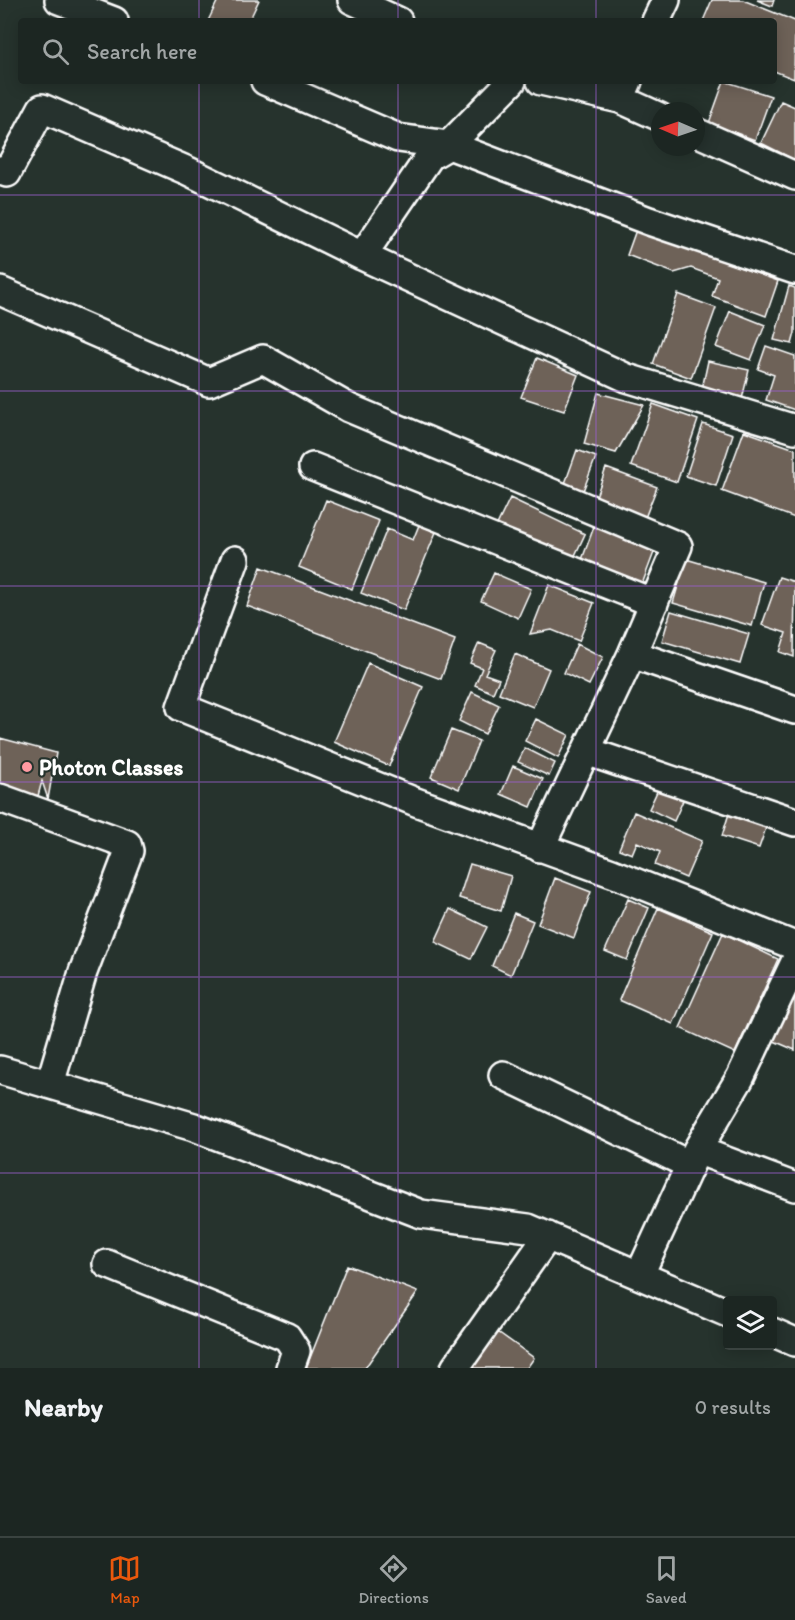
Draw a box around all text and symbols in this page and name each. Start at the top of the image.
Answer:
search box [18,18,777,84]
icon: search [39,35,72,68]
text: Search here [87,38,197,65]
north arrow [651,102,705,156]
place label: Photon Classes [39,754,183,781]
marker: Photon Classes [20,760,34,774]
map controls [723,1296,777,1350]
button: layers [723,1296,777,1350]
text: Nearby [24,1391,103,1423]
text: 0 results [695,1395,771,1419]
tab: Map [108,1552,141,1607]
tab: Directions [358,1552,429,1607]
tab: Saved [646,1552,687,1607]

